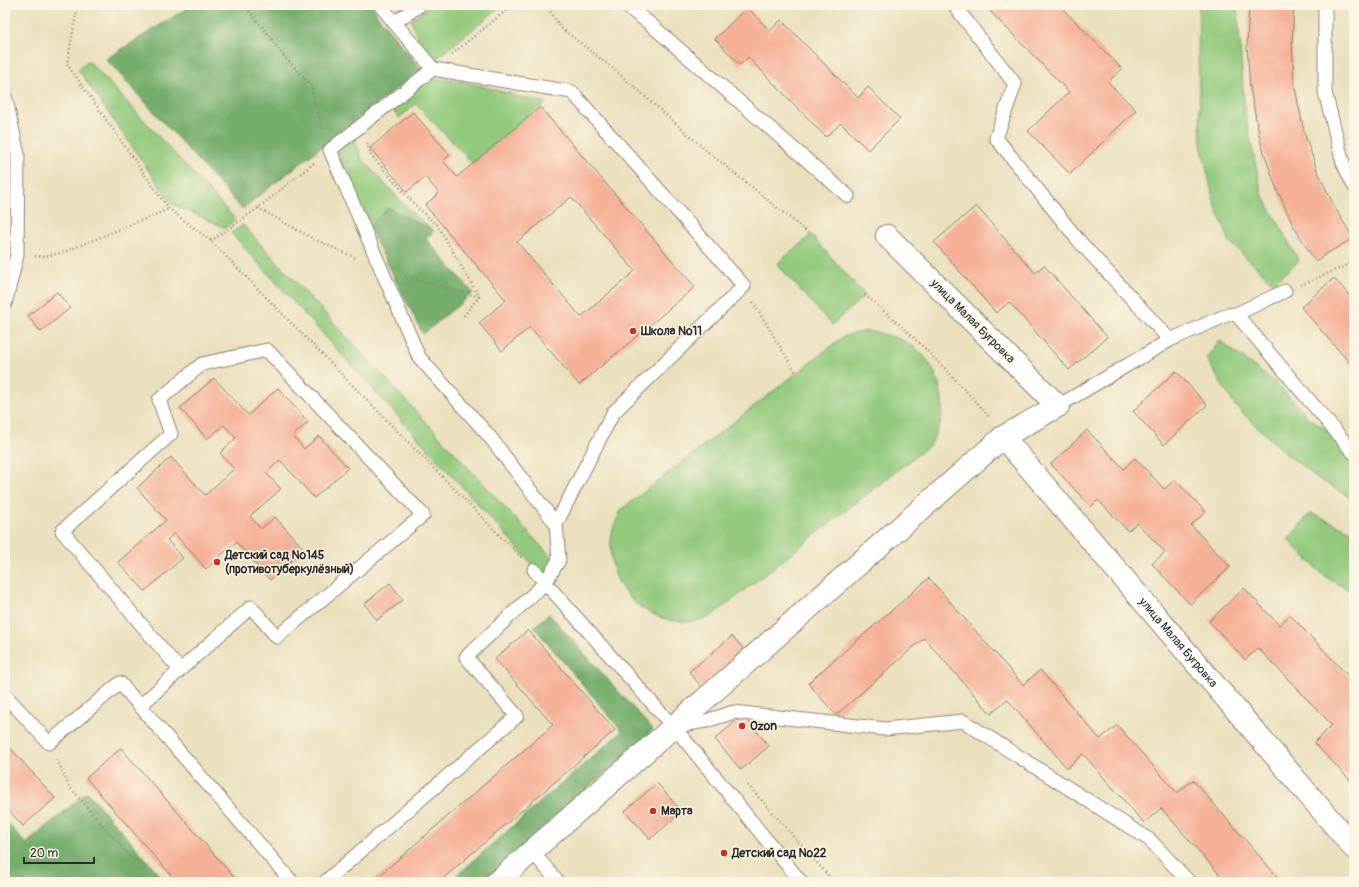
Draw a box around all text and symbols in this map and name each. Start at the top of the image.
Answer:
street label: улица Малая Бугровка [927,275,1018,367]
place label: Школа №11 [640,324,702,339]
marker: Школа №11 [628,326,638,336]
place label: Детский сад №145 (противотуберкулёзный) [224,548,354,577]
marker: Детский сад №145 (противотуберкулёзный) [212,557,222,567]
street label: улица Малая Бугровка [1135,594,1221,691]
place label: Ozon [750,719,777,734]
marker: Ozon [737,721,747,731]
place label: Марта [661,804,693,819]
marker: Марта [648,806,658,816]
scale bar [24,839,94,865]
text: 20 m [30,846,59,861]
place label: Детский сад №22 [731,846,827,861]
marker: Детский сад №22 [719,848,729,858]

